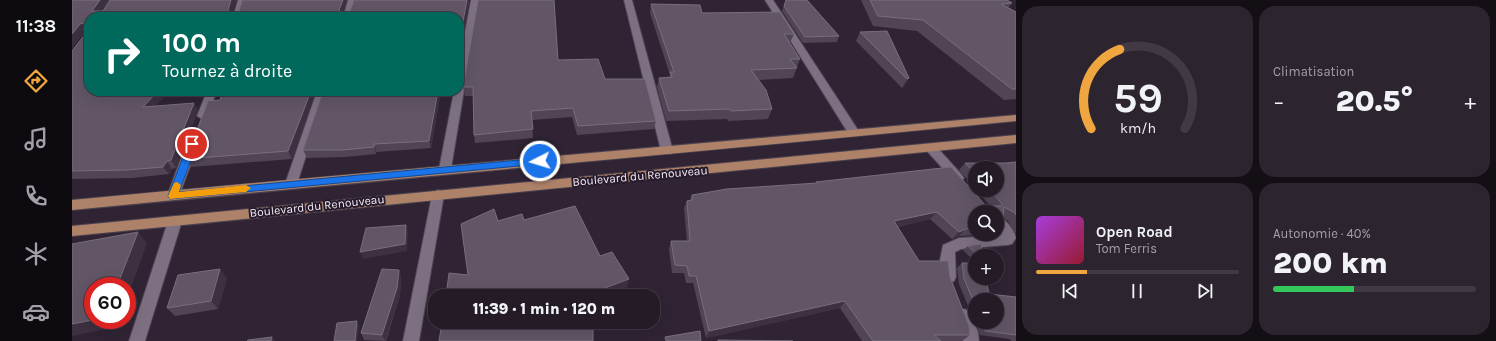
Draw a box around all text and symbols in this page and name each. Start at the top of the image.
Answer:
text: 11:38 [16,15,56,37]
text: 100 m [162,26,241,59]
icon: right [96,28,148,80]
text: Tournez à droite [162,60,292,82]
text: Climatisation [1273,64,1354,79]
icon: directions [22,67,50,95]
text: 59 [1113,74,1162,122]
text: 20.5° [1336,83,1413,119]
text: − [1273,89,1285,115]
text: + [1464,89,1476,115]
text: km/h [1119,120,1156,137]
icon: music [22,125,50,153]
pin [175,127,209,161]
icon: arrive [181,133,203,155]
position arrow [519,140,561,182]
map controls [968,161,1004,329]
button: sound [968,161,1004,197]
street label: Boulevard du Renouveau [572,163,708,189]
icon: phone [22,182,50,210]
street label: Boulevard du Renouveau [249,192,385,220]
button: search [968,205,1004,241]
text: Open Road [1096,223,1173,241]
text: Autonomie · 40% [1273,226,1371,241]
icon: climate [22,240,50,268]
text: Tom Ferris [1096,241,1157,256]
text: 200 km [1273,245,1388,281]
button: + [968,249,1004,285]
speed limit sign: 60 [84,277,136,329]
icon: previous [1059,280,1081,302]
icon: pause [1126,280,1148,302]
icon: next [1194,280,1216,302]
button: − [968,293,1004,329]
icon: car [22,298,50,326]
text: 11:39 · 1 min · 120 m [473,300,615,318]

